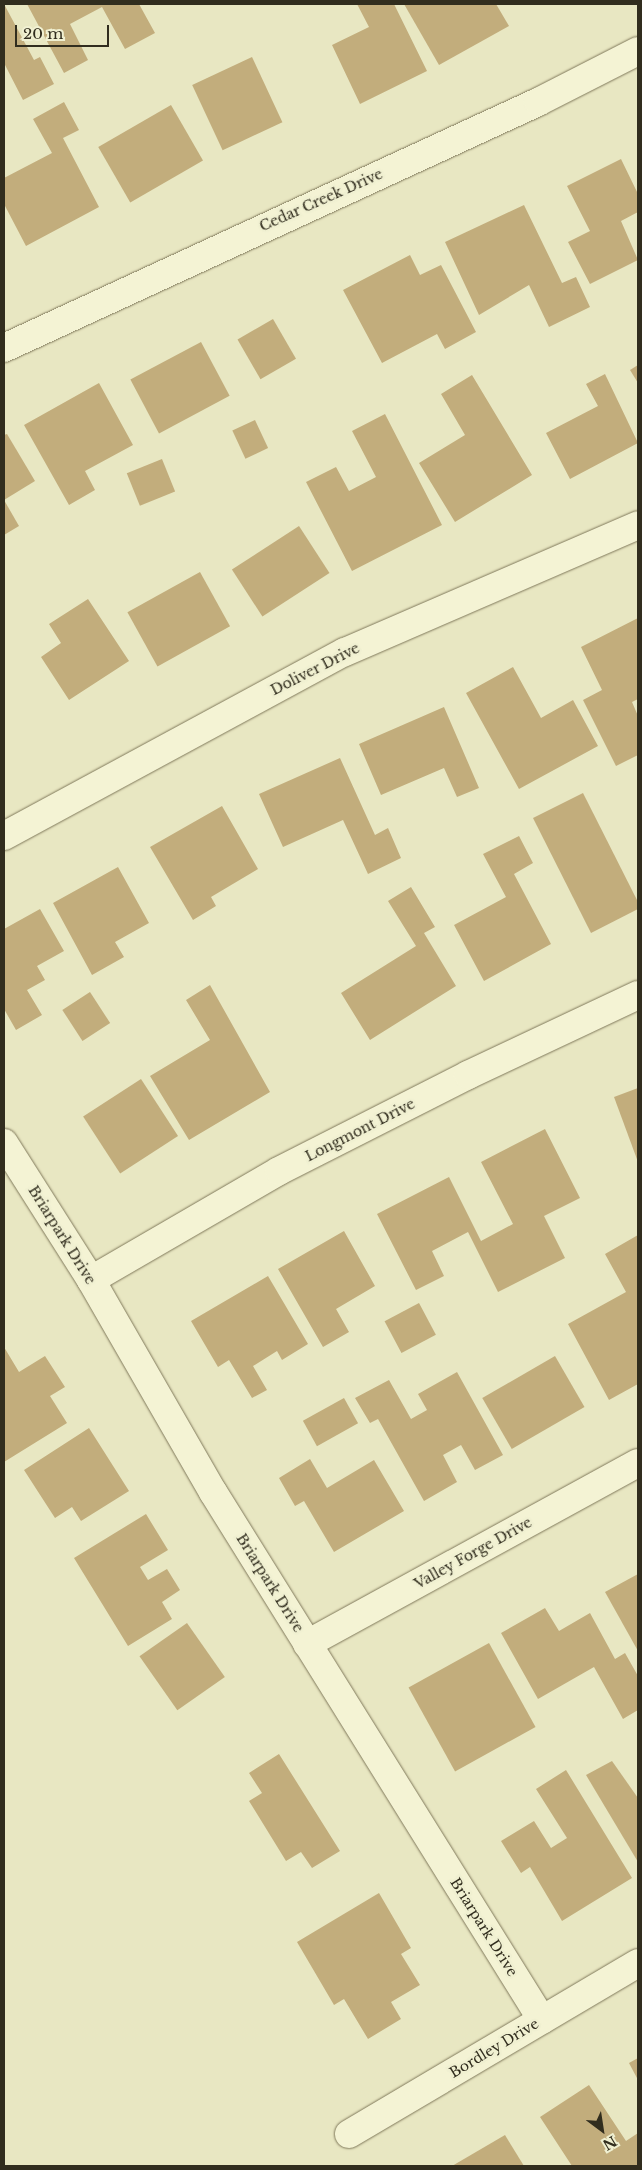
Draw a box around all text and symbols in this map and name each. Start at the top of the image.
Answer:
scale bar [18,15,111,47]
text: 20 m [23,24,63,43]
street label: Cedar Creek Drive [257,165,385,235]
street label: Doliver Drive [268,639,362,699]
street label: Longmont Drive [302,1095,418,1165]
street label: Briarpark Drive [25,1183,99,1287]
street label: Valley Forge Drive [411,1514,535,1592]
street label: Briarpark Drive [233,1531,307,1635]
street label: Briarpark Drive [447,1875,521,1979]
street label: Bordley Drive [446,2015,542,2081]
north arrow [577,2105,627,2155]
text: N [599,2132,620,2154]

